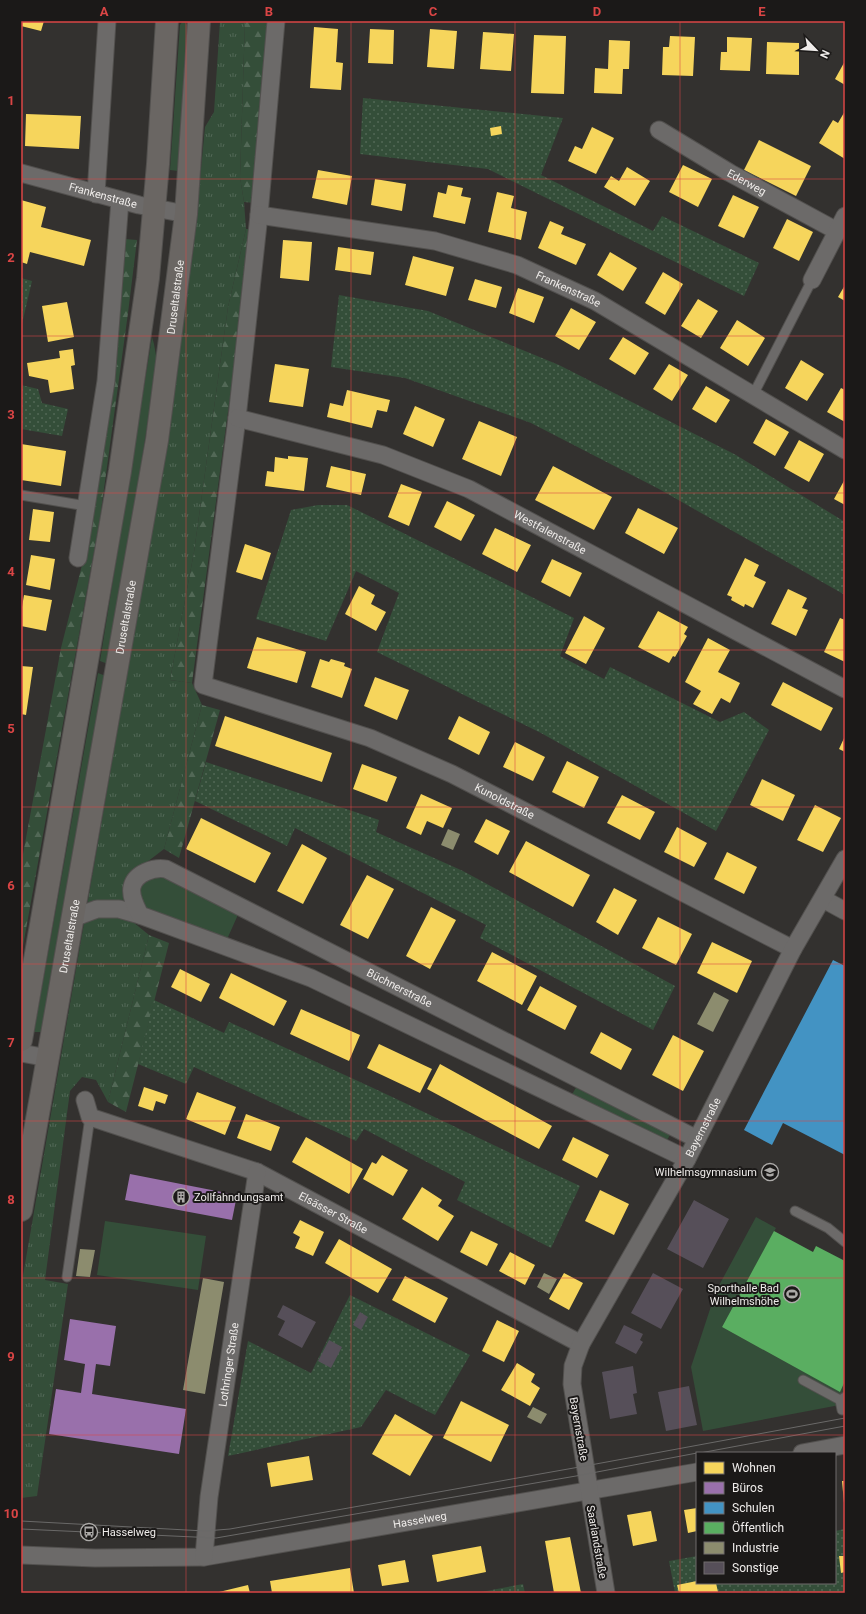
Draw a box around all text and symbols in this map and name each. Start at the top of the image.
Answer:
text: A [100,4,109,19]
text: B [265,4,273,19]
text: C [429,4,438,19]
text: D [593,4,601,19]
text: E [758,4,766,19]
north arrow [796,30,836,70]
text: N [817,48,832,60]
text: 1 [7,93,15,108]
street label: Ederweg [725,167,768,198]
street label: Frankenstraße [67,180,139,211]
text: 2 [7,250,15,265]
street label: Druseltalstraße [165,259,187,335]
street label: Frankenstraße [534,269,603,310]
text: 3 [7,407,15,422]
street label: Westfalenstraße [511,508,589,557]
text: 4 [7,564,15,579]
street label: Druseltalstraße [113,579,139,655]
text: 5 [7,721,15,736]
street label: Kunoldstraße [472,781,537,822]
text: 6 [7,878,15,893]
street label: Druseltalstraße [57,898,83,974]
street label: Büchnerstraße [365,966,434,1010]
text: 7 [7,1035,15,1050]
street label: Bayernstraße [683,1095,724,1159]
school or university icon: Wilhelmsgymnasium [760,1162,780,1182]
place label: Wilhelmsgymnasium [655,1166,757,1179]
building icon: Zollfahndungsamt [171,1187,191,1207]
street label: Elsässer Straße [296,1189,370,1237]
place label: Zollfahndungsamt [194,1191,284,1204]
text: 8 [7,1192,15,1207]
place label: Sporthalle Bad Wilhelmshöhe [707,1282,779,1308]
sports icon: Sporthalle Bad Wilhelmshöhe [782,1284,802,1304]
street label: Lothringer Straße [216,1322,242,1408]
text: 9 [7,1349,15,1364]
street label: Bayernstraße [566,1396,591,1462]
legend [696,1452,836,1584]
text: Wohnen [732,1461,776,1475]
text: Büros [732,1481,763,1495]
text: Schulen [732,1501,775,1515]
street label: Saarlandstraße [584,1504,609,1580]
text: 10 [4,1506,18,1521]
street label: Hasselweg [392,1509,448,1531]
text: Öffentlich [732,1520,784,1535]
bus stop icon: Hasselweg [79,1522,99,1542]
place label: Hasselweg [102,1526,156,1539]
text: Industrie [732,1541,779,1555]
text: Sonstige [732,1561,779,1575]

